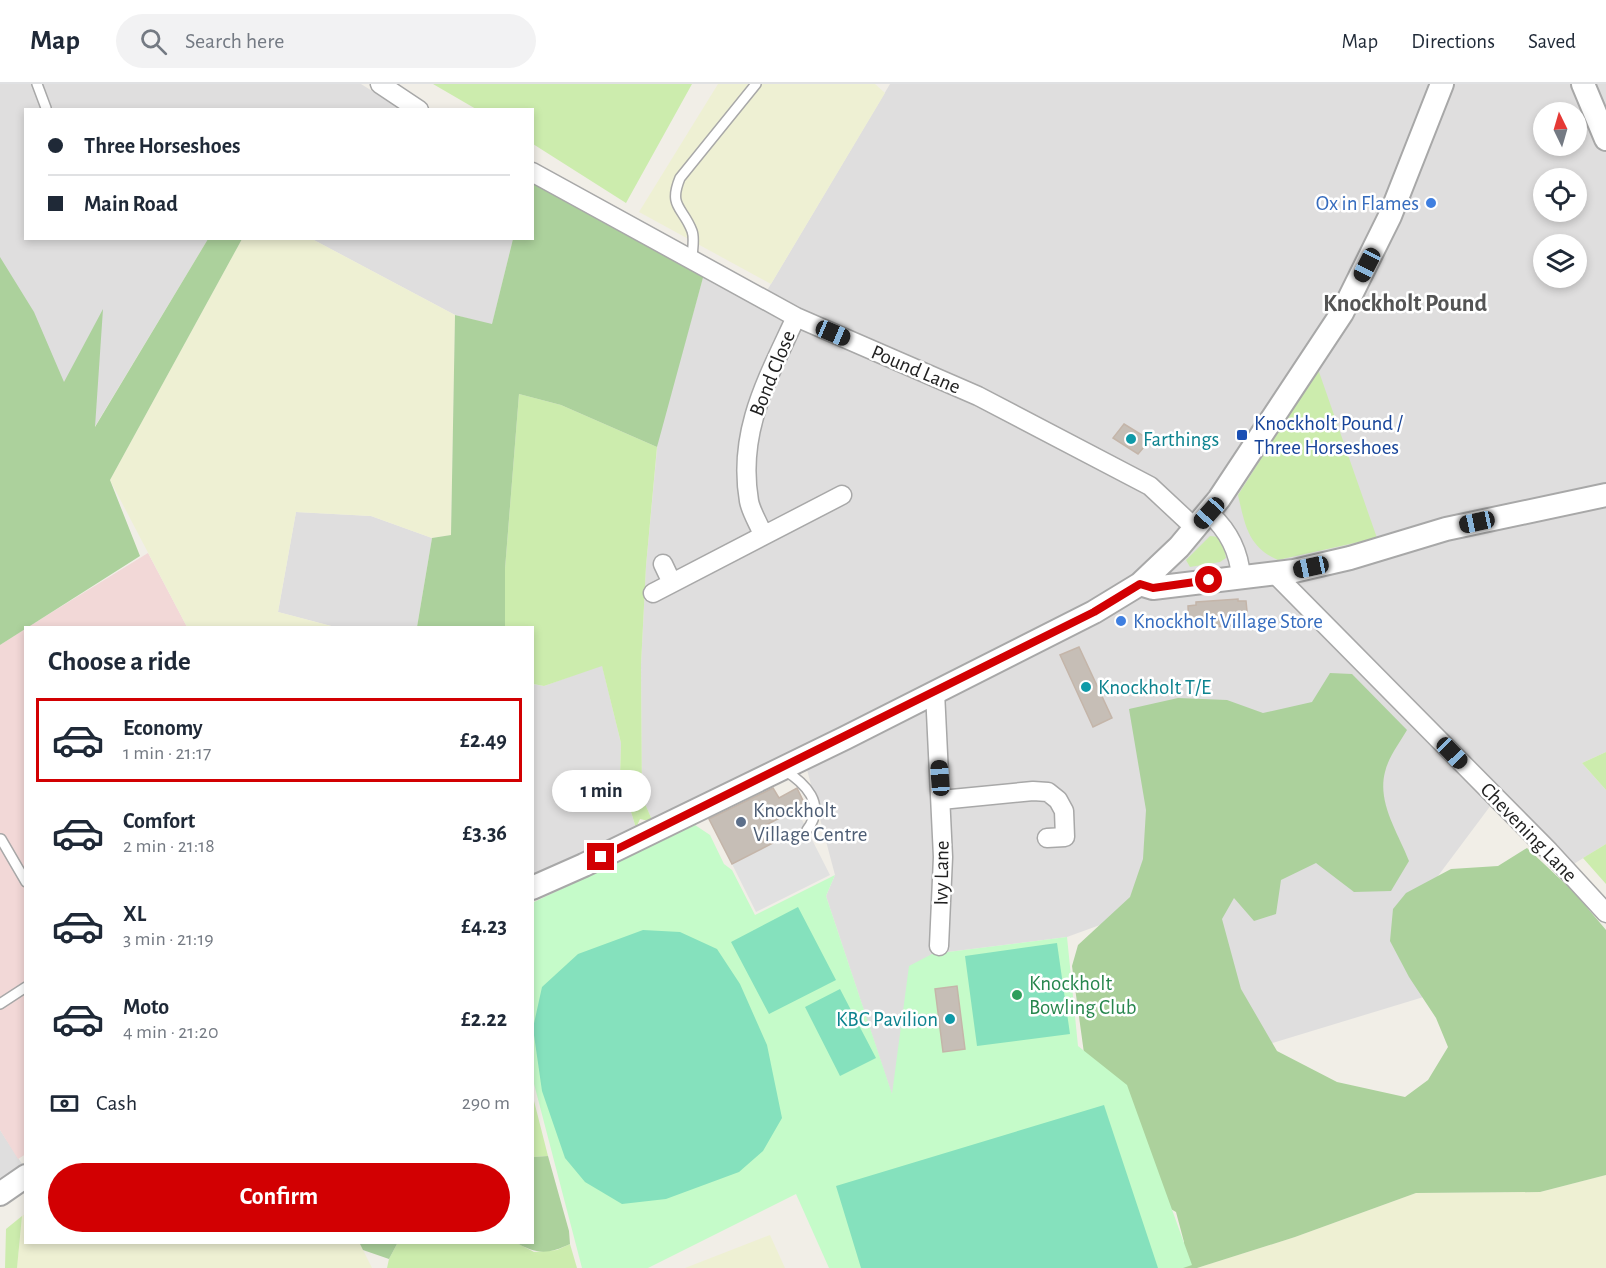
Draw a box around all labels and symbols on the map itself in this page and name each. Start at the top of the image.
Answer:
north arrow [1533,102,1587,156]
place label: Ox in Flames [1316,193,1419,214]
marker: Ox in Flames [1424,196,1438,210]
car [1351,245,1383,285]
district label: Knockholt Pound [1323,292,1487,316]
car [813,318,853,348]
street label: Bond Close [746,327,799,419]
street label: Pound Lane [868,341,964,398]
place label: Knockholt Pound / Three Horseshoes [1254,413,1404,458]
marker: Knockholt Pound / Three Horseshoes [1235,428,1249,442]
place label: Farthings [1143,429,1219,450]
marker: Farthings [1124,432,1138,446]
car [1190,494,1228,532]
car [1458,509,1496,535]
car [1292,554,1330,580]
route start [1195,566,1222,593]
place label: Knockholt Village Store [1133,611,1323,632]
marker: Knockholt Village Store [1114,614,1128,628]
place label: Knockholt T/E [1098,677,1211,698]
marker: Knockholt T/E [1079,680,1093,694]
car [1433,734,1471,772]
car [930,759,950,797]
callout: 1 min [552,770,650,812]
street label: Chevening Lane [1476,779,1581,886]
place label: Knockholt Village Centre [753,800,868,845]
marker: Knockholt Village Centre [734,815,748,829]
street label: Ivy Lane [930,840,953,906]
route end [587,843,614,870]
place label: Knockholt Bowling Club [1029,973,1137,1018]
marker: Knockholt Bowling Club [1010,988,1024,1002]
place label: KBC Pavilion [836,1009,938,1030]
marker: KBC Pavilion [943,1012,957,1026]

